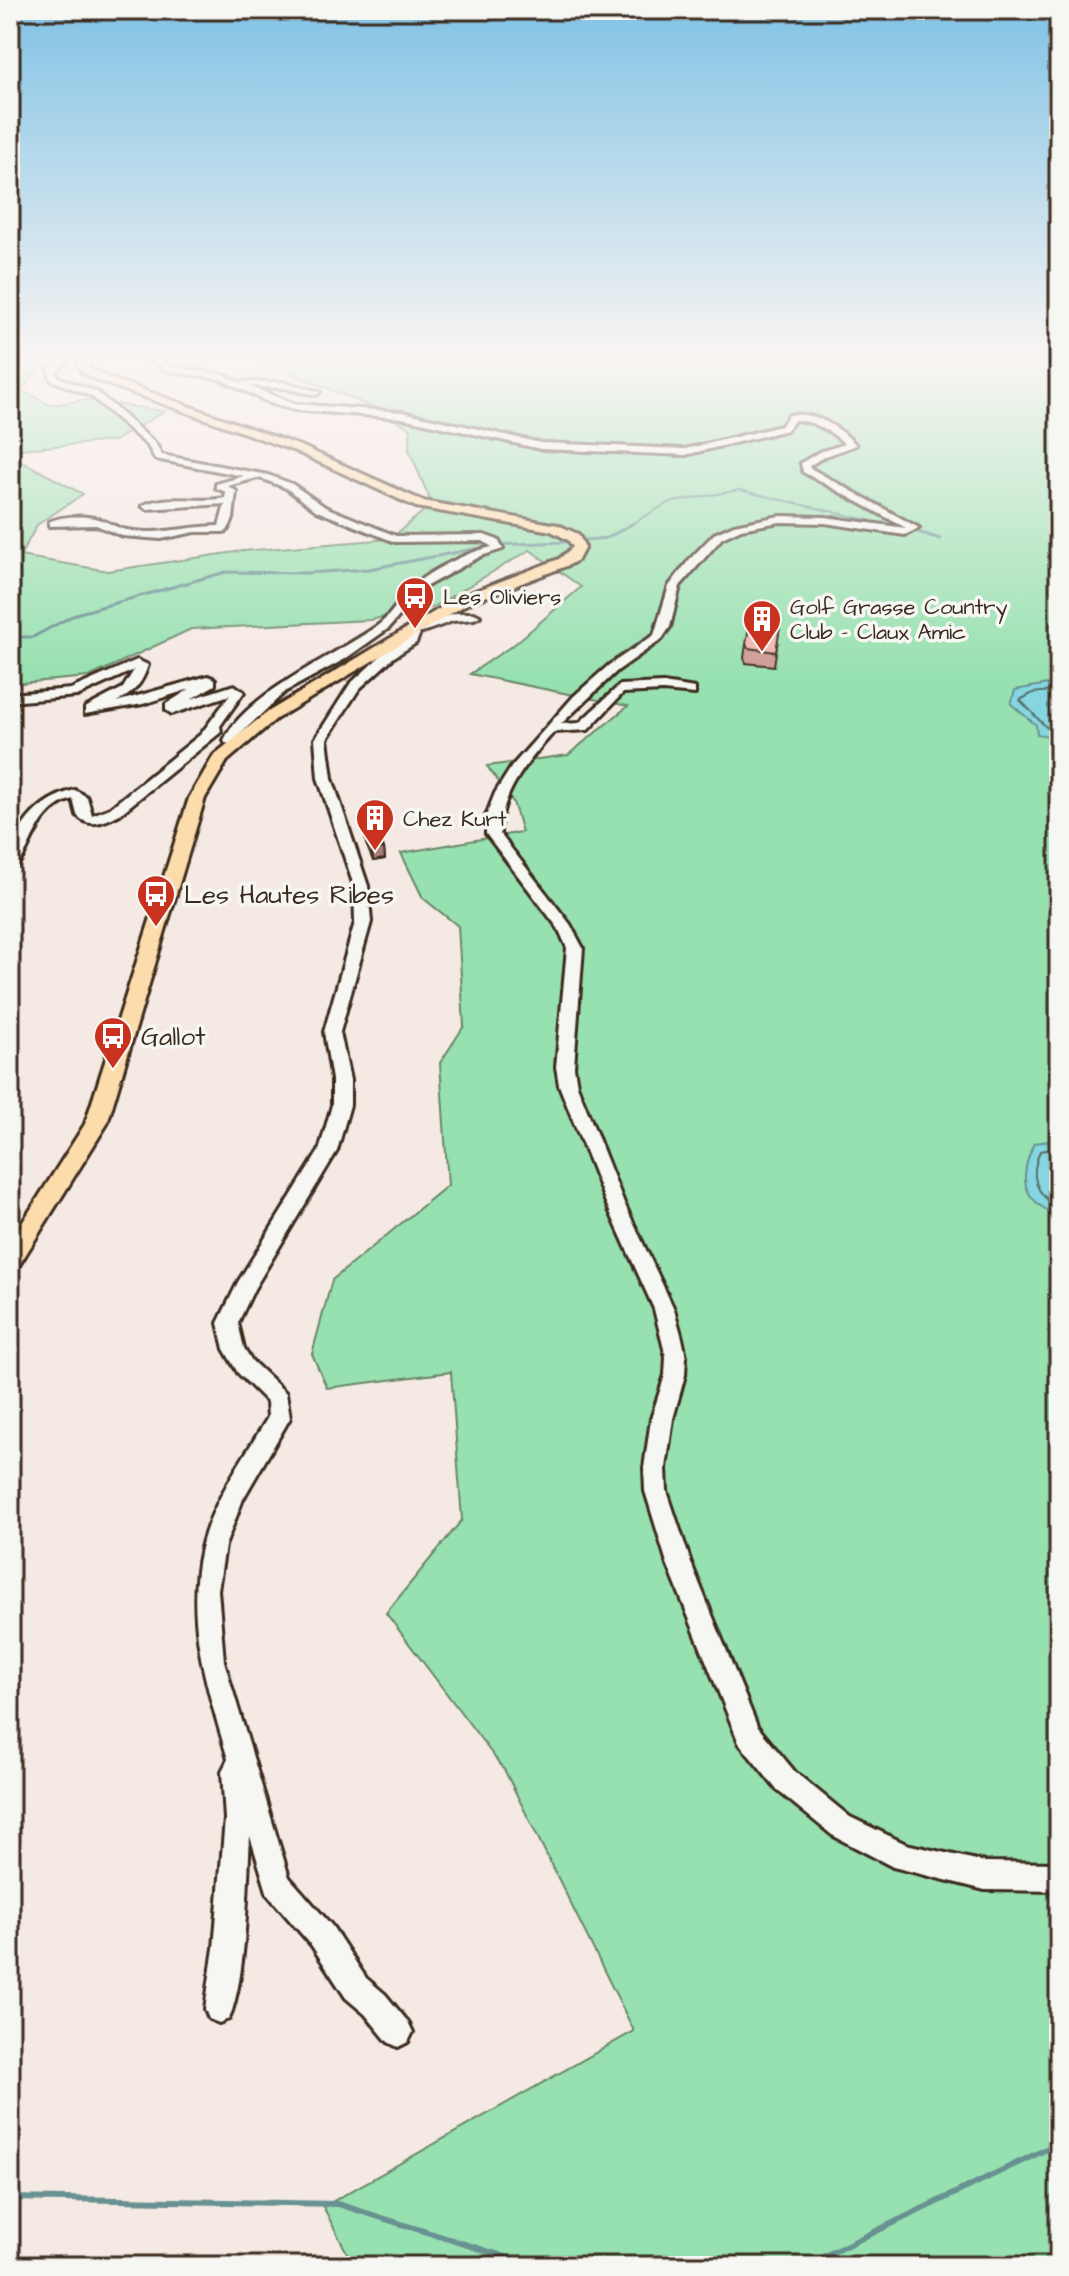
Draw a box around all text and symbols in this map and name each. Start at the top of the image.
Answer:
bus stop icon: Les Oliviers [394,575,436,630]
place label: Les Oliviers [443,582,561,613]
place label: Golf Grasse Country Club – Claux Amic [790,592,1008,648]
building icon: Golf Grasse Country Club – Claux Amic [741,598,783,653]
building icon: Chez Kurt [354,797,396,852]
place label: Chez Kurt [403,804,507,835]
bus stop icon: Les Hautes Ribes [135,873,177,928]
place label: Les Hautes Ribes [184,877,394,913]
bus stop icon: Gallot [92,1015,134,1070]
place label: Gallot [141,1019,206,1055]

